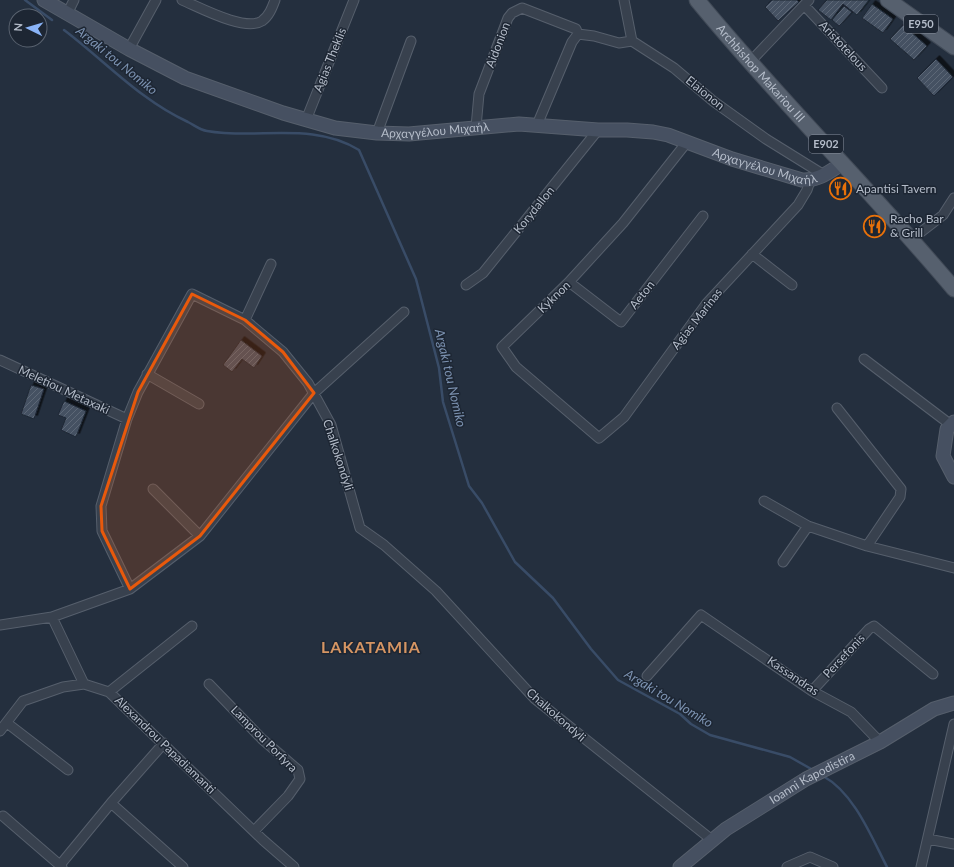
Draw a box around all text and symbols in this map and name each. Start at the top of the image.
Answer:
north arrow [8,8,48,48]
road number: E950 [904,15,938,33]
street label: Aristotelous [816,17,871,74]
street label: Aidonion [482,20,513,70]
street label: Archbishop Makariou III [714,21,808,125]
text: N [11,22,24,32]
water label: Argaki tou Nomiko [72,22,161,98]
street label: Agias Theklis [310,25,349,94]
street label: Elaionon [683,72,728,113]
street label: Αρχαγγέλου Μιχαήλ [381,119,490,141]
road number: E902 [809,135,843,153]
street label: Αρχαγγέλου Μιχαήλ [710,144,819,187]
restaurant icon: Apantisi Tavern [828,176,854,202]
place label: Apantisi Tavern [856,181,937,196]
street label: Korydallon [510,183,557,236]
place label: Racho Bar & Grill [890,211,944,240]
restaurant icon: Racho Bar & Grill [862,213,888,239]
street label: Kyknon [534,277,573,316]
street label: Aeton [626,277,657,312]
street label: Agias Marinas [668,285,725,352]
water label: Argaki tou Nomiko [432,326,470,429]
street label: Meletiou Metaxaki [16,362,112,417]
street label: Chalkokondyli [320,417,357,492]
street label: Persefonis [820,631,868,681]
district label: LAKATAMIA [321,637,421,656]
street label: Kassandras [765,653,822,698]
water label: Argaki tou Nomiko [621,665,716,731]
street label: Chalkokondyli [524,685,589,745]
street label: Alexandrou Papadiamanti [112,693,219,797]
street label: Lamprou Porfyra [228,702,301,775]
street label: Ioanni Kapodistira [766,748,857,807]

